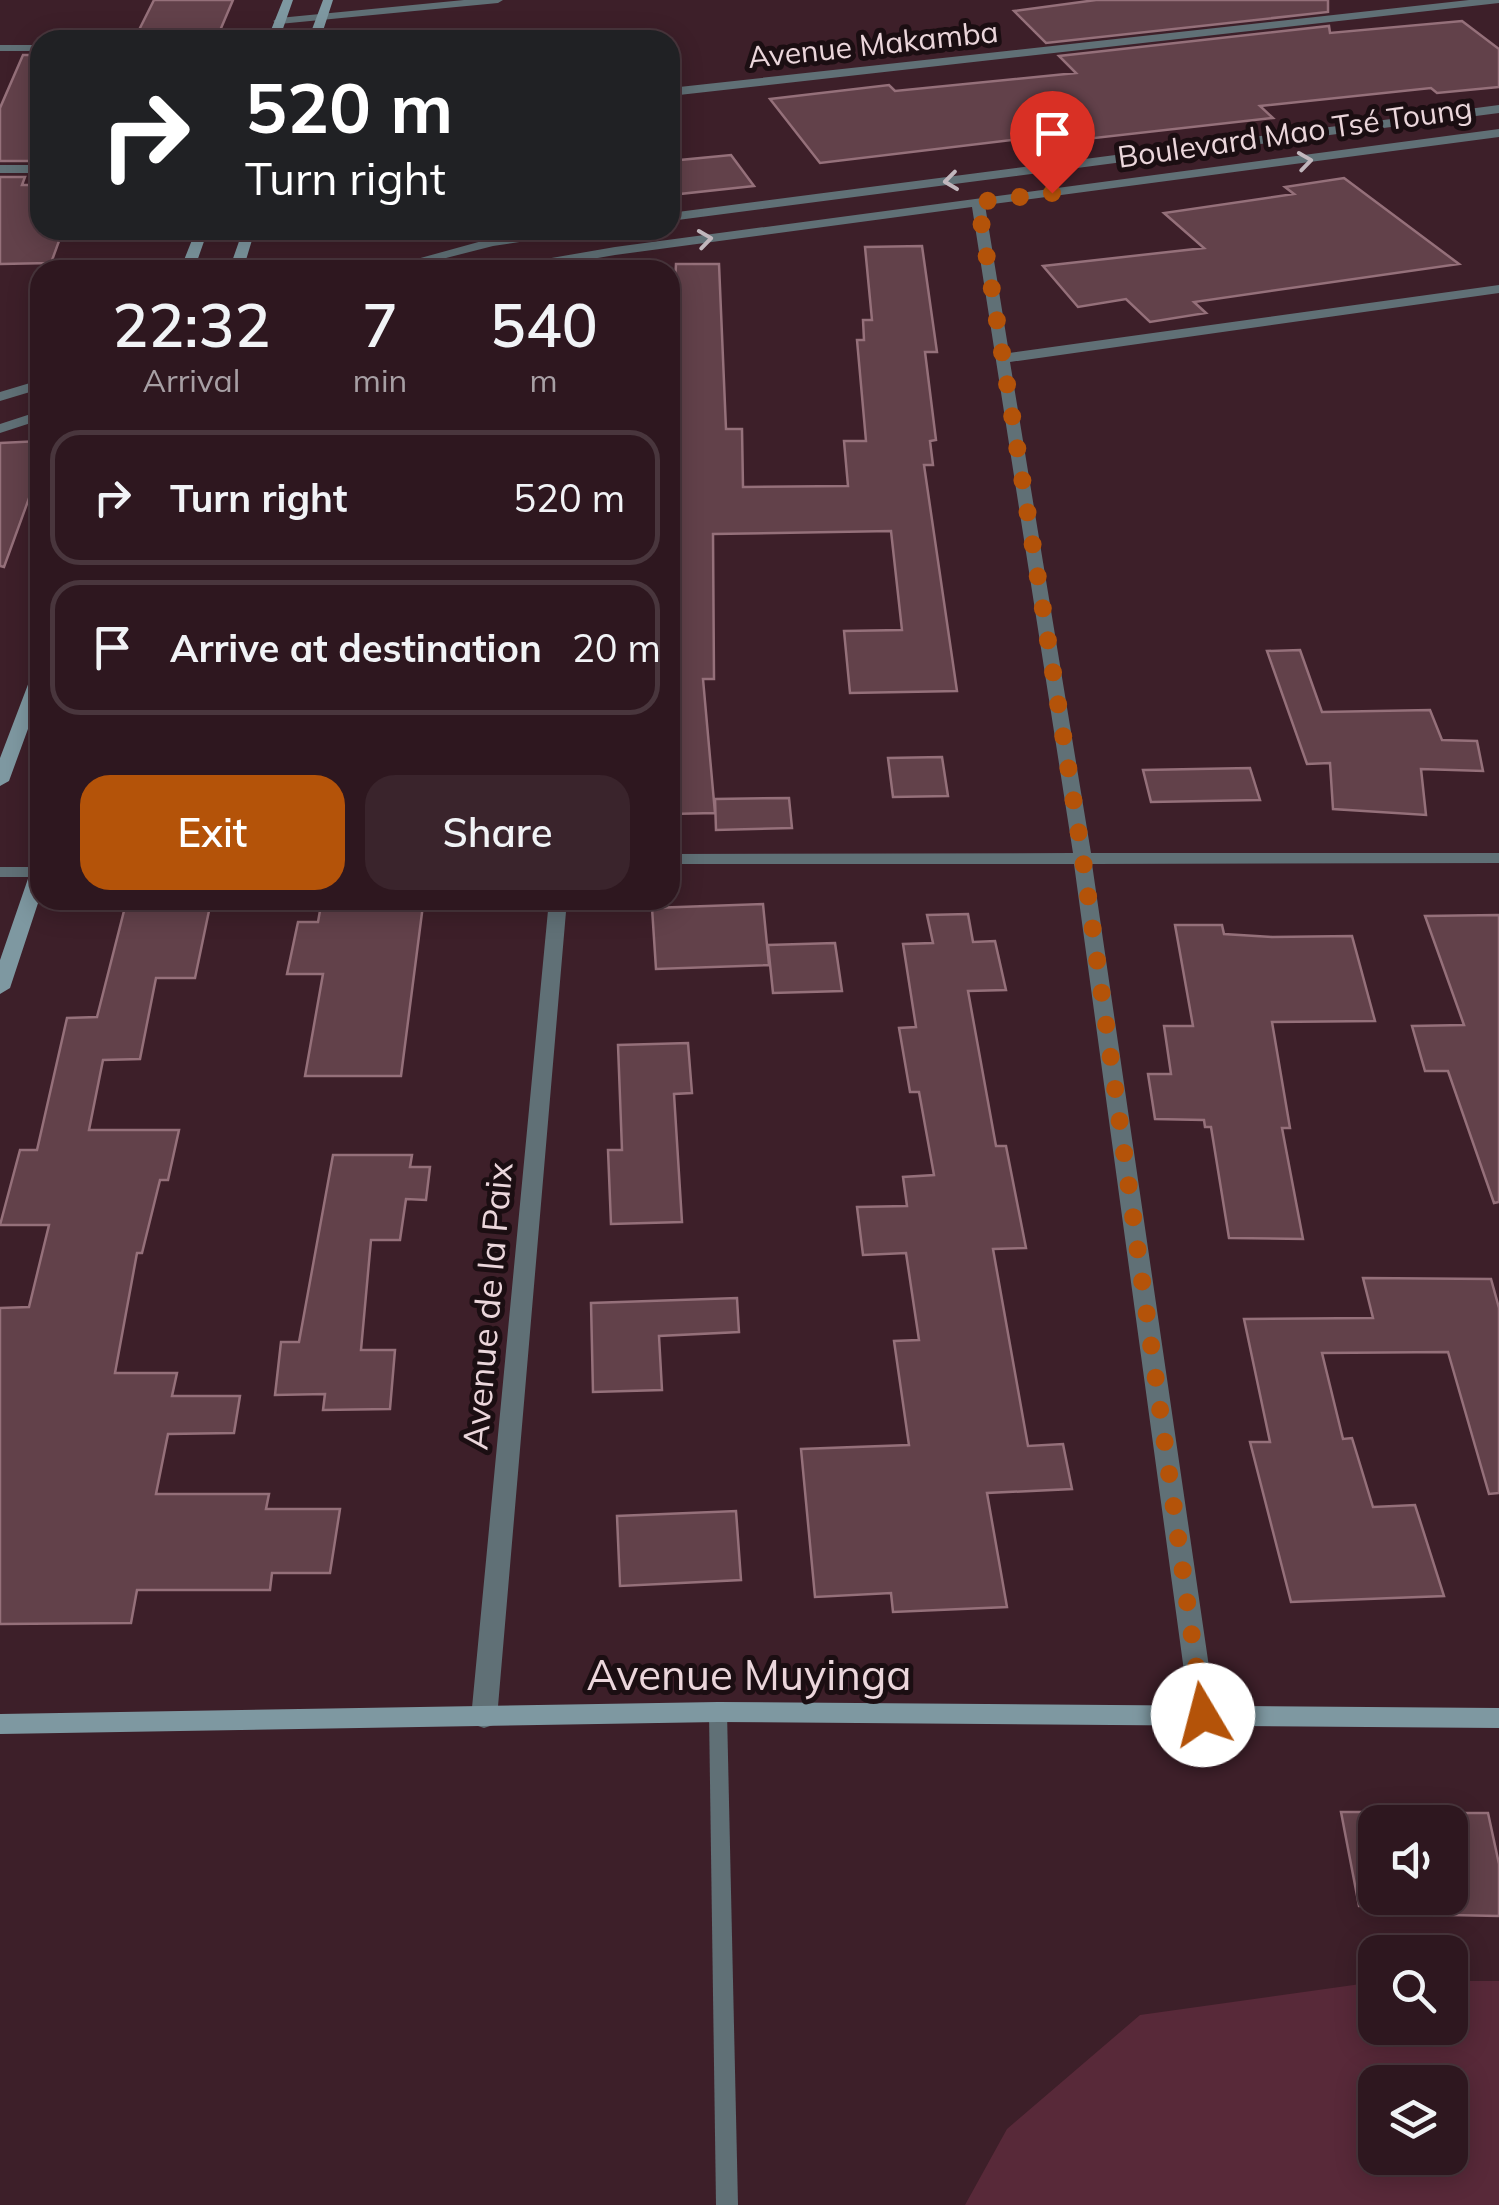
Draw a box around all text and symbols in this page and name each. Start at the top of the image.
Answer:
street label: Avenue Makamba [746,12,1000,76]
text: 520 m [245,63,453,151]
icon: right [80,70,210,200]
street label: Boulevard Mao Tsé Toung [1115,88,1475,176]
pin [1010,91,1095,194]
icon: arrive [1025,106,1080,161]
text: Turn right [245,150,446,206]
one-way arrow [1296,151,1313,172]
one-way arrow [943,170,959,191]
one-way arrow [697,229,713,250]
text: 22:32 [112,287,271,362]
text: 7 [362,287,398,362]
text: 540 [490,287,598,362]
text: Arrival [143,360,240,400]
text: min [353,360,407,400]
text: m [530,360,558,400]
icon: right [85,470,140,525]
text: Turn right [170,474,347,522]
text: 520 m [513,474,625,522]
icon: arrive [85,620,140,675]
text: Arrive at destination [170,624,542,672]
text: 20 m [572,624,661,672]
button: Exit [80,775,345,890]
button: Share [365,775,630,890]
street label: Avenue de la Paix [453,1160,522,1452]
street label: Avenue Muyinga [587,1648,911,1701]
position arrow [1151,1663,1255,1767]
map controls [1358,1805,1468,2175]
button: sound [1358,1805,1468,1915]
button: search [1358,1935,1468,2045]
button: layers [1358,2065,1468,2175]

